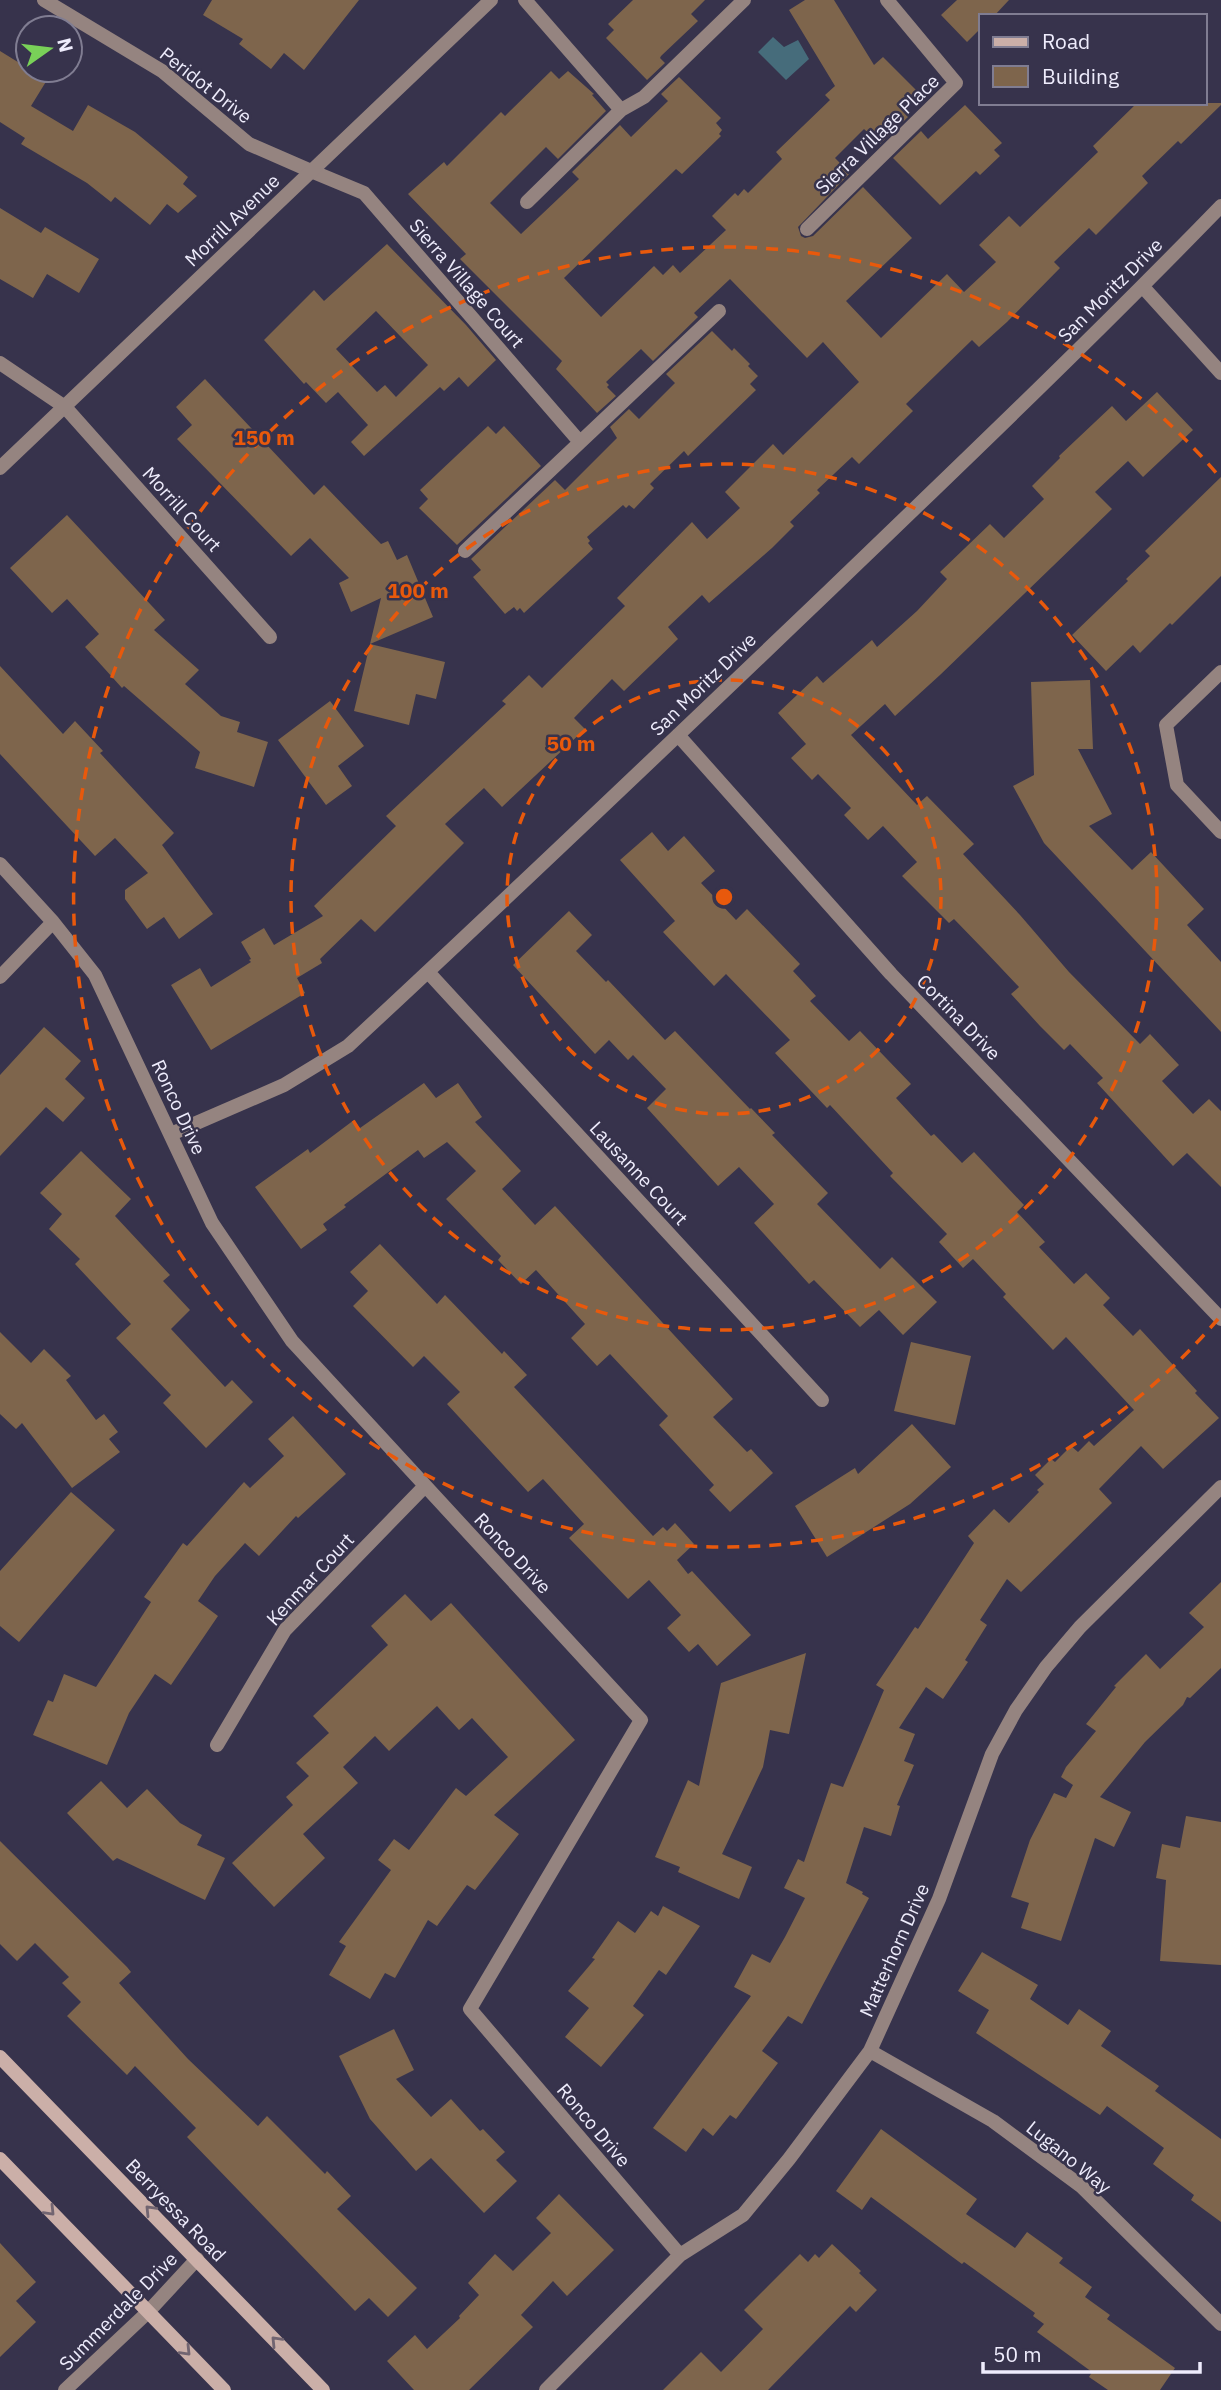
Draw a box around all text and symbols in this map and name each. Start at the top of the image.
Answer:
north arrow [14,14,84,84]
legend [979,14,1207,105]
text: Road [1042,27,1090,55]
text: N [52,35,79,54]
street label: Peridot Drive [155,42,257,128]
text: Building [1042,62,1119,90]
street label: Sierra Village Place [810,69,944,199]
street label: Morrill Avenue [179,169,285,271]
street label: Sierra Village Court [404,214,530,352]
street label: San Moritz Drive [1053,233,1167,347]
text: 150 m [233,423,295,451]
street label: Morrill Court [137,461,227,557]
text: 100 m [387,576,449,604]
street label: San Moritz Drive [645,627,761,741]
text: 50 m [547,729,595,757]
centre of rings [712,885,736,909]
street label: Cortina Drive [912,969,1006,1065]
street label: Ronco Drive [147,1056,211,1158]
street label: Lausanne Court [585,1116,693,1230]
street label: Ronco Drive [469,1508,557,1598]
street label: Kenmar Court [261,1528,359,1630]
street label: Matterhorn Drive [854,1879,934,2021]
street label: Ronco Drive [552,2078,636,2172]
street label: Lugano Way [1022,2115,1117,2199]
street label: Berryessa Road [121,2154,231,2266]
one-way arrow [41,2203,54,2216]
one-way arrow [145,2206,158,2219]
street label: Summerdale Drive [54,2247,182,2375]
scale bar [983,2330,1200,2374]
one-way arrow [272,2336,284,2349]
text: 50 m [993,2340,1042,2368]
one-way arrow [178,2343,190,2355]

